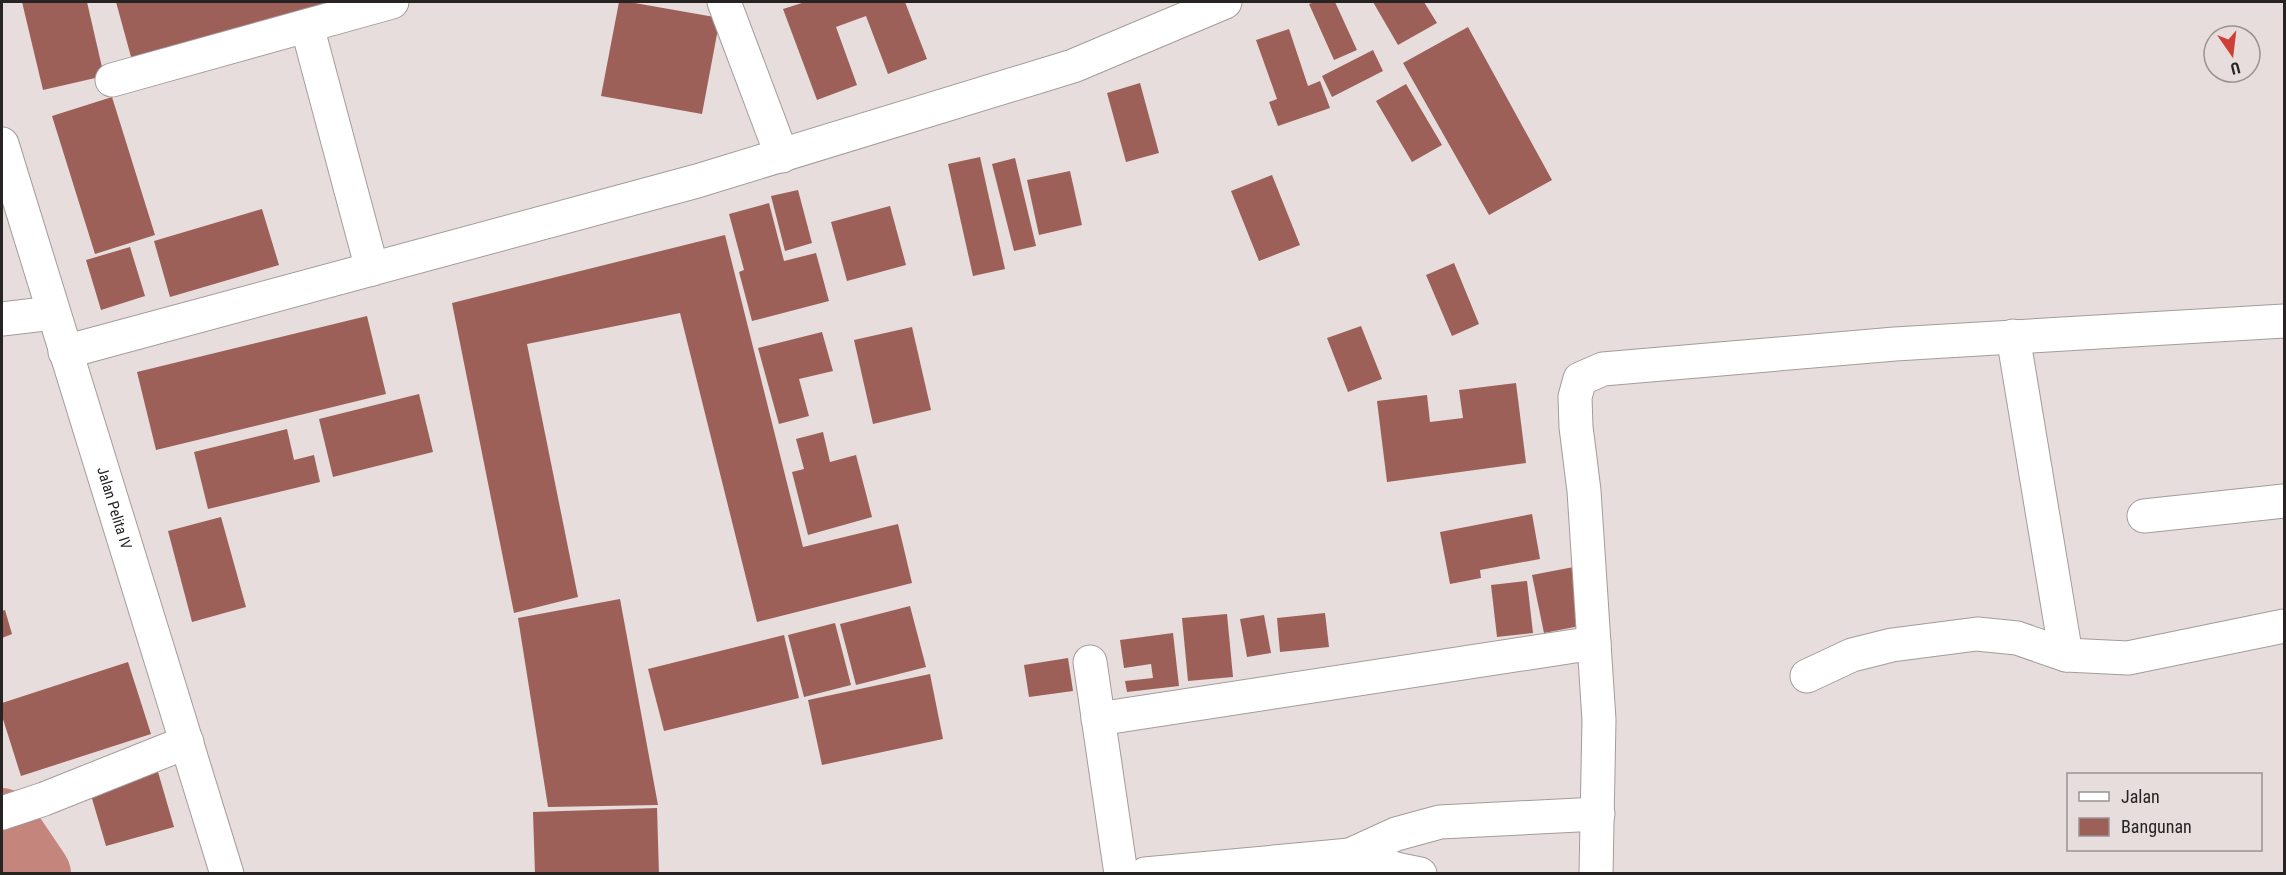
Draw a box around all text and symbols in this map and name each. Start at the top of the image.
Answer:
north arrow [2202,24,2262,84]
text: U [2229,58,2242,78]
street label: Jalan Pelita IV [93,465,136,552]
legend [2067,773,2262,851]
text: Jalan [2121,786,2160,807]
text: Bangunan [2121,816,2192,837]

